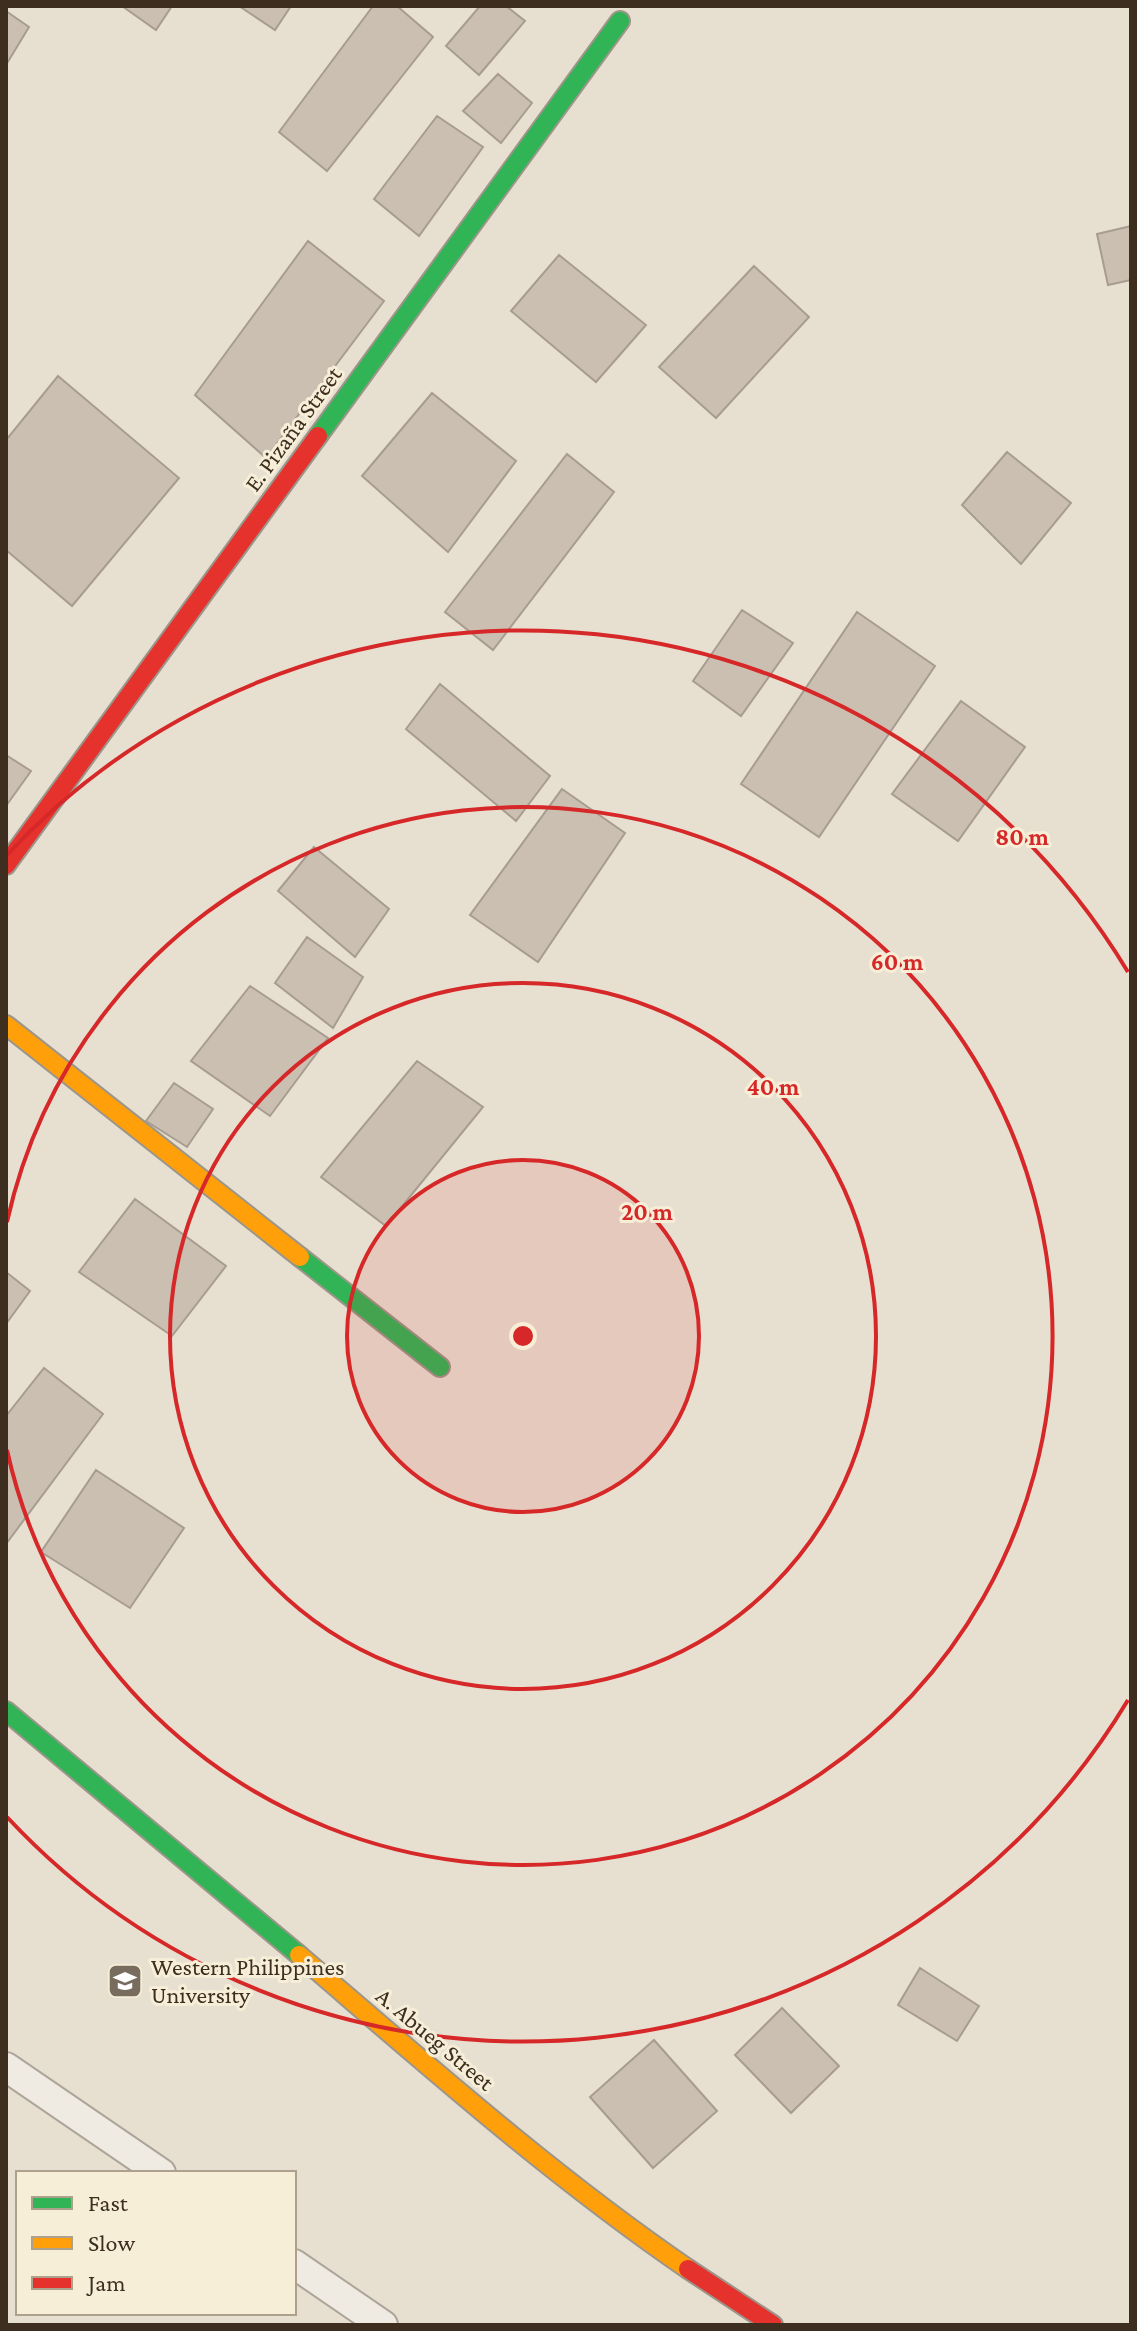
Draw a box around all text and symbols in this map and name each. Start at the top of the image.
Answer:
street label: E. Pizaña Street [238,360,347,496]
text: 80 m [995,823,1049,850]
text: 60 m [871,948,924,975]
text: 40 m [747,1073,800,1100]
text: 20 m [621,1198,674,1225]
centre of rings [509,1322,537,1350]
place label: Western Philippines University [151,1953,344,2008]
school or university icon: Western Philippines University [106,1962,144,2000]
street label: A. Abueg Street [371,1982,500,2096]
legend [16,2171,296,2315]
text: Fast [88,2189,129,2216]
text: Slow [88,2229,135,2256]
text: Jam [86,2269,126,2296]

